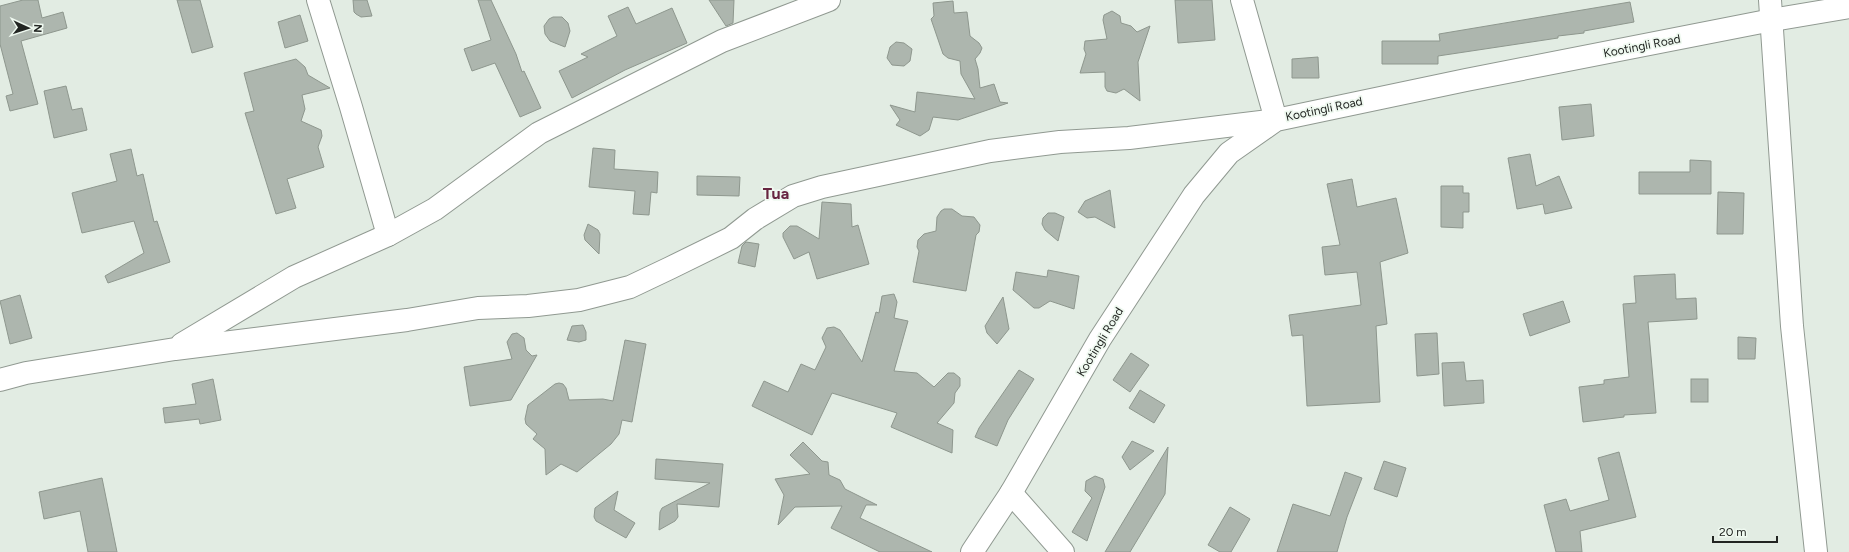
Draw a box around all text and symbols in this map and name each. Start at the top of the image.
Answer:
north arrow [8,8,48,48]
text: N [31,24,44,33]
street label: Kootingli Road [1602,32,1682,60]
street label: Kootingli Road [1284,94,1364,124]
district label: Tua [763,184,789,203]
street label: Kootingli Road [1074,305,1126,379]
scale bar [1713,518,1777,544]
text: 20 m [1719,525,1747,539]

